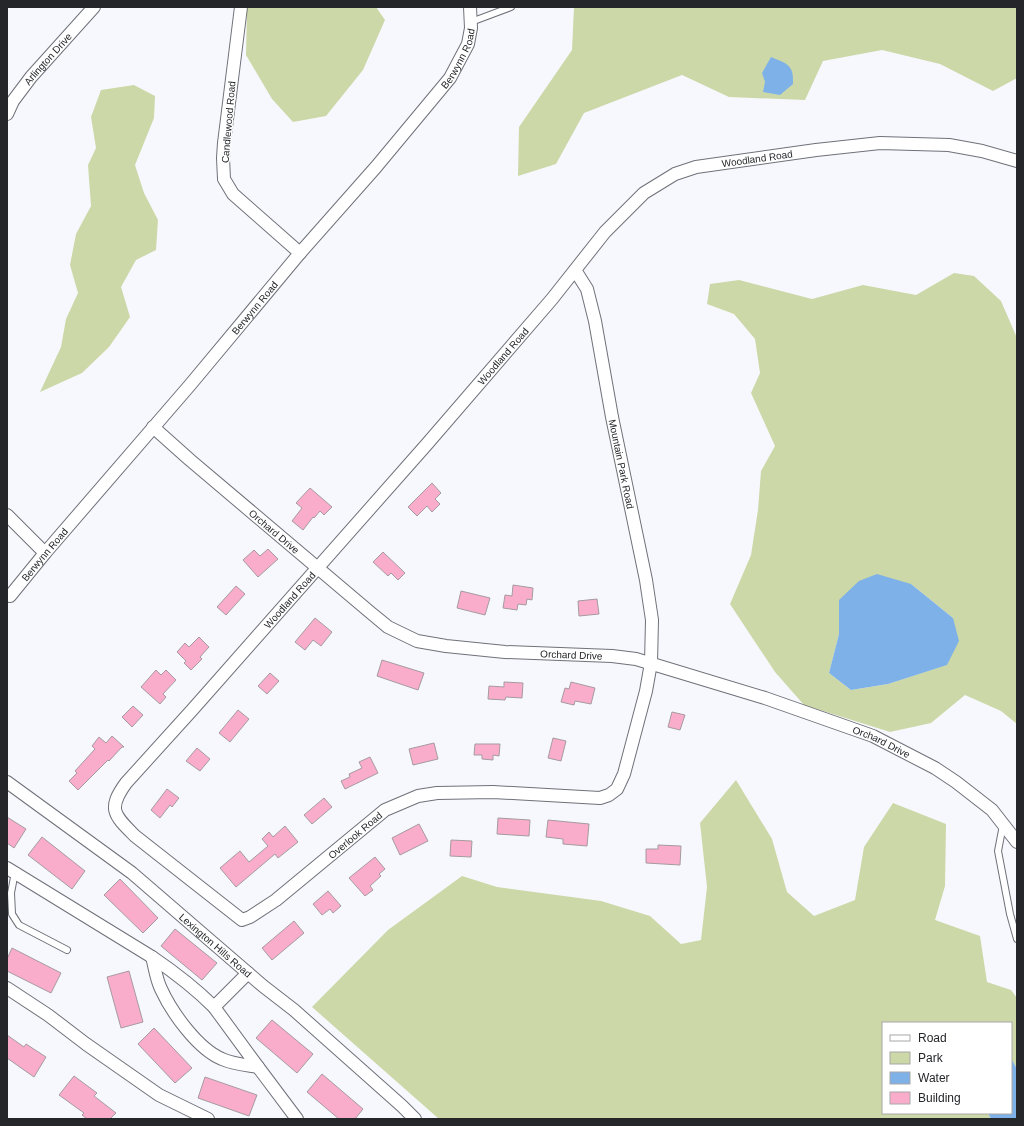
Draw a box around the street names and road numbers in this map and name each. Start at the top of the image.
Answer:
street label: Berwynn Road [439,28,477,91]
street label: Arlington Drive [22,31,74,87]
street label: Candlewood Road [219,81,238,164]
street label: Woodland Road [721,148,793,169]
street label: Berwynn Road [230,279,280,337]
street label: Woodland Road [476,326,531,387]
street label: Mountain Park Road [607,418,636,510]
street label: Orchard Drive [247,507,302,556]
street label: Berwynn Road [19,526,70,583]
street label: Woodland Road [262,570,318,631]
street label: Orchard Drive [540,648,603,662]
street label: Orchard Drive [851,724,912,760]
street label: Overlook Road [326,810,384,861]
street label: Lexington Hills Road [177,911,254,980]

